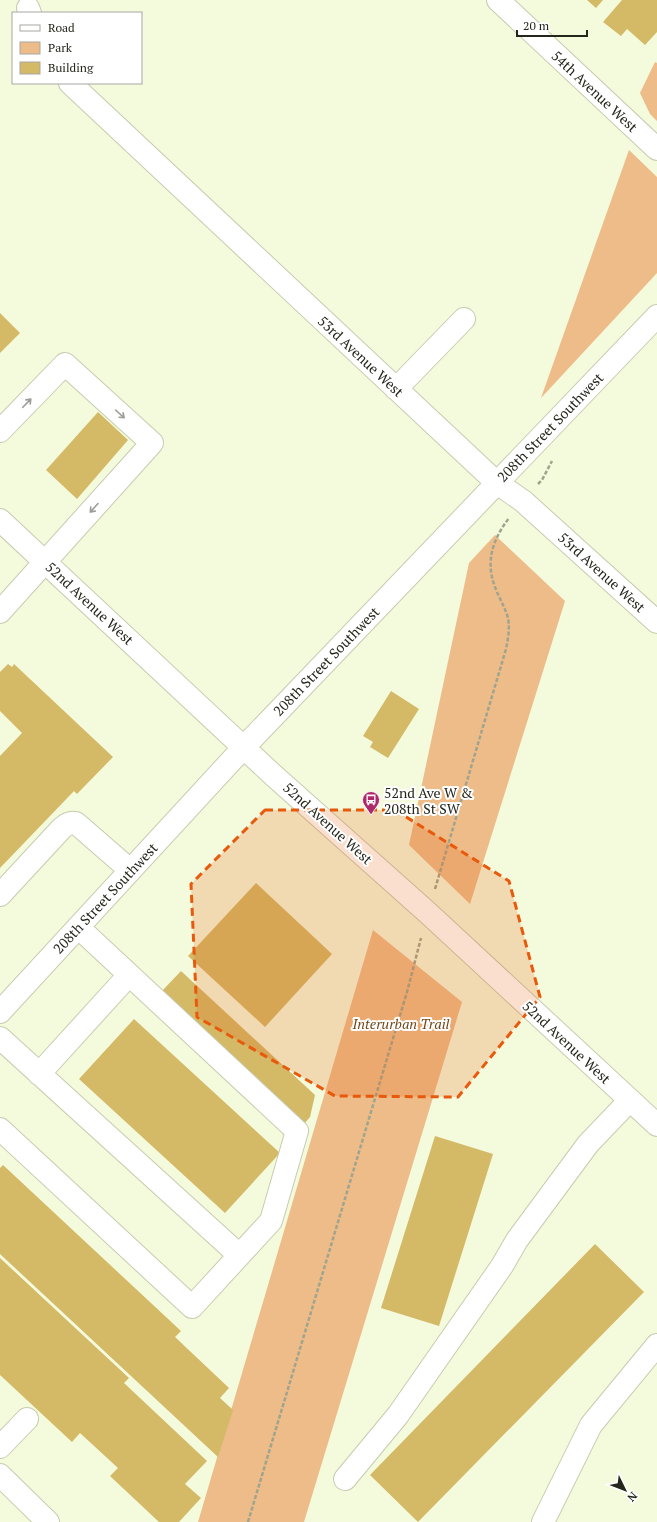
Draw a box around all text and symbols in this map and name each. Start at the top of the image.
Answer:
legend [12,12,142,84]
scale bar [517,12,587,38]
text: 20 m [523,18,550,33]
text: Road [48,20,75,35]
text: Park [48,40,73,55]
street label: 54th Avenue West [548,46,643,136]
text: Building [48,60,94,75]
street label: 53rd Avenue West [314,311,409,401]
street label: 208th Street Southwest [493,368,608,486]
one-way arrow [22,398,32,408]
one-way arrow [115,410,126,419]
one-way arrow [90,503,99,513]
street label: 53rd Avenue West [554,528,650,617]
street label: 52nd Avenue West [42,557,139,649]
street label: 208th Street Southwest [269,602,384,720]
street label: 52nd Avenue West [279,778,377,869]
place label: 52nd Ave W & 208th St SW [384,783,473,818]
bus stop icon: 52nd Ave W & 208th St SW [361,790,381,815]
street label: 208th Street Southwest [49,838,162,957]
street label: 52nd Avenue West [519,996,616,1088]
park label: Interurban Trail [352,1014,450,1033]
north arrow [605,1470,645,1510]
text: N [624,1489,640,1505]

